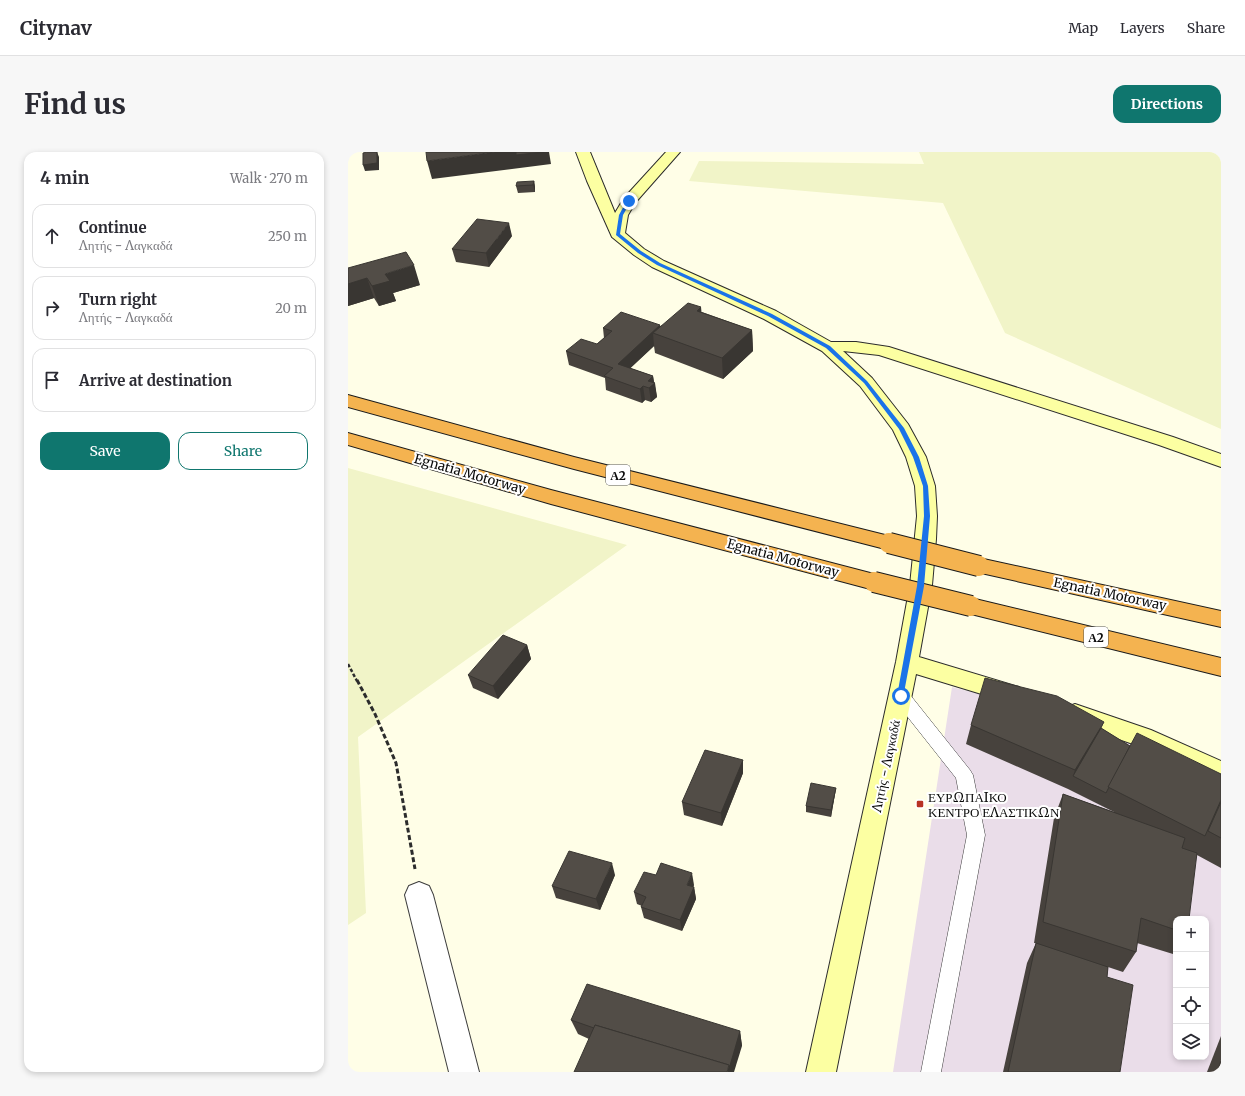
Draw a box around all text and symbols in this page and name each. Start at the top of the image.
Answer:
text: Citynav [20,16,92,40]
text: Map [1068,19,1098,37]
text: Layers [1120,19,1165,37]
text: Share [1187,19,1225,37]
button: Directions [1113,85,1221,123]
text: Find us [24,86,126,122]
text: 4 min [40,167,89,189]
text: Walk · 270 m [230,170,308,187]
route end [620,192,638,210]
text: Continue [79,218,147,237]
icon: ahead [41,225,63,247]
text: 250 m [268,228,307,245]
text: Λητής - Λαγκαδά [79,237,173,254]
text: Turn right [79,290,157,309]
icon: right [41,297,63,319]
text: 20 m [275,300,307,317]
text: Λητής - Λαγκαδά [79,309,173,326]
icon: arrive [41,369,63,391]
text: Arrive at destination [79,371,232,390]
button: Save [40,432,170,470]
button: Share [178,432,308,470]
street label: Egnatia Motorway [412,450,528,498]
road number: Α2 [606,465,630,485]
street label: Egnatia Motorway [725,535,841,581]
street label: Egnatia Motorway [1052,574,1169,614]
road number: Α2 [1084,627,1108,647]
route start [892,687,910,705]
street label: Λητής - Λαγκαδά [868,718,904,815]
place label: ΕΥΡΩΠΑIΚΟ ΚΕΝΤΡΟ ΕΛΑΣΤΙΚΩΝ [928,789,1060,821]
marker: ΕΥΡΩΠΑIΚΟ ΚΕΝΤΡΟ ΕΛΑΣΤΙΚΩΝ [915,799,925,809]
map controls [1173,916,1209,1060]
button: + [1173,916,1209,952]
button: − [1173,952,1209,988]
button: locate [1173,988,1209,1024]
button: layers [1173,1024,1209,1060]

